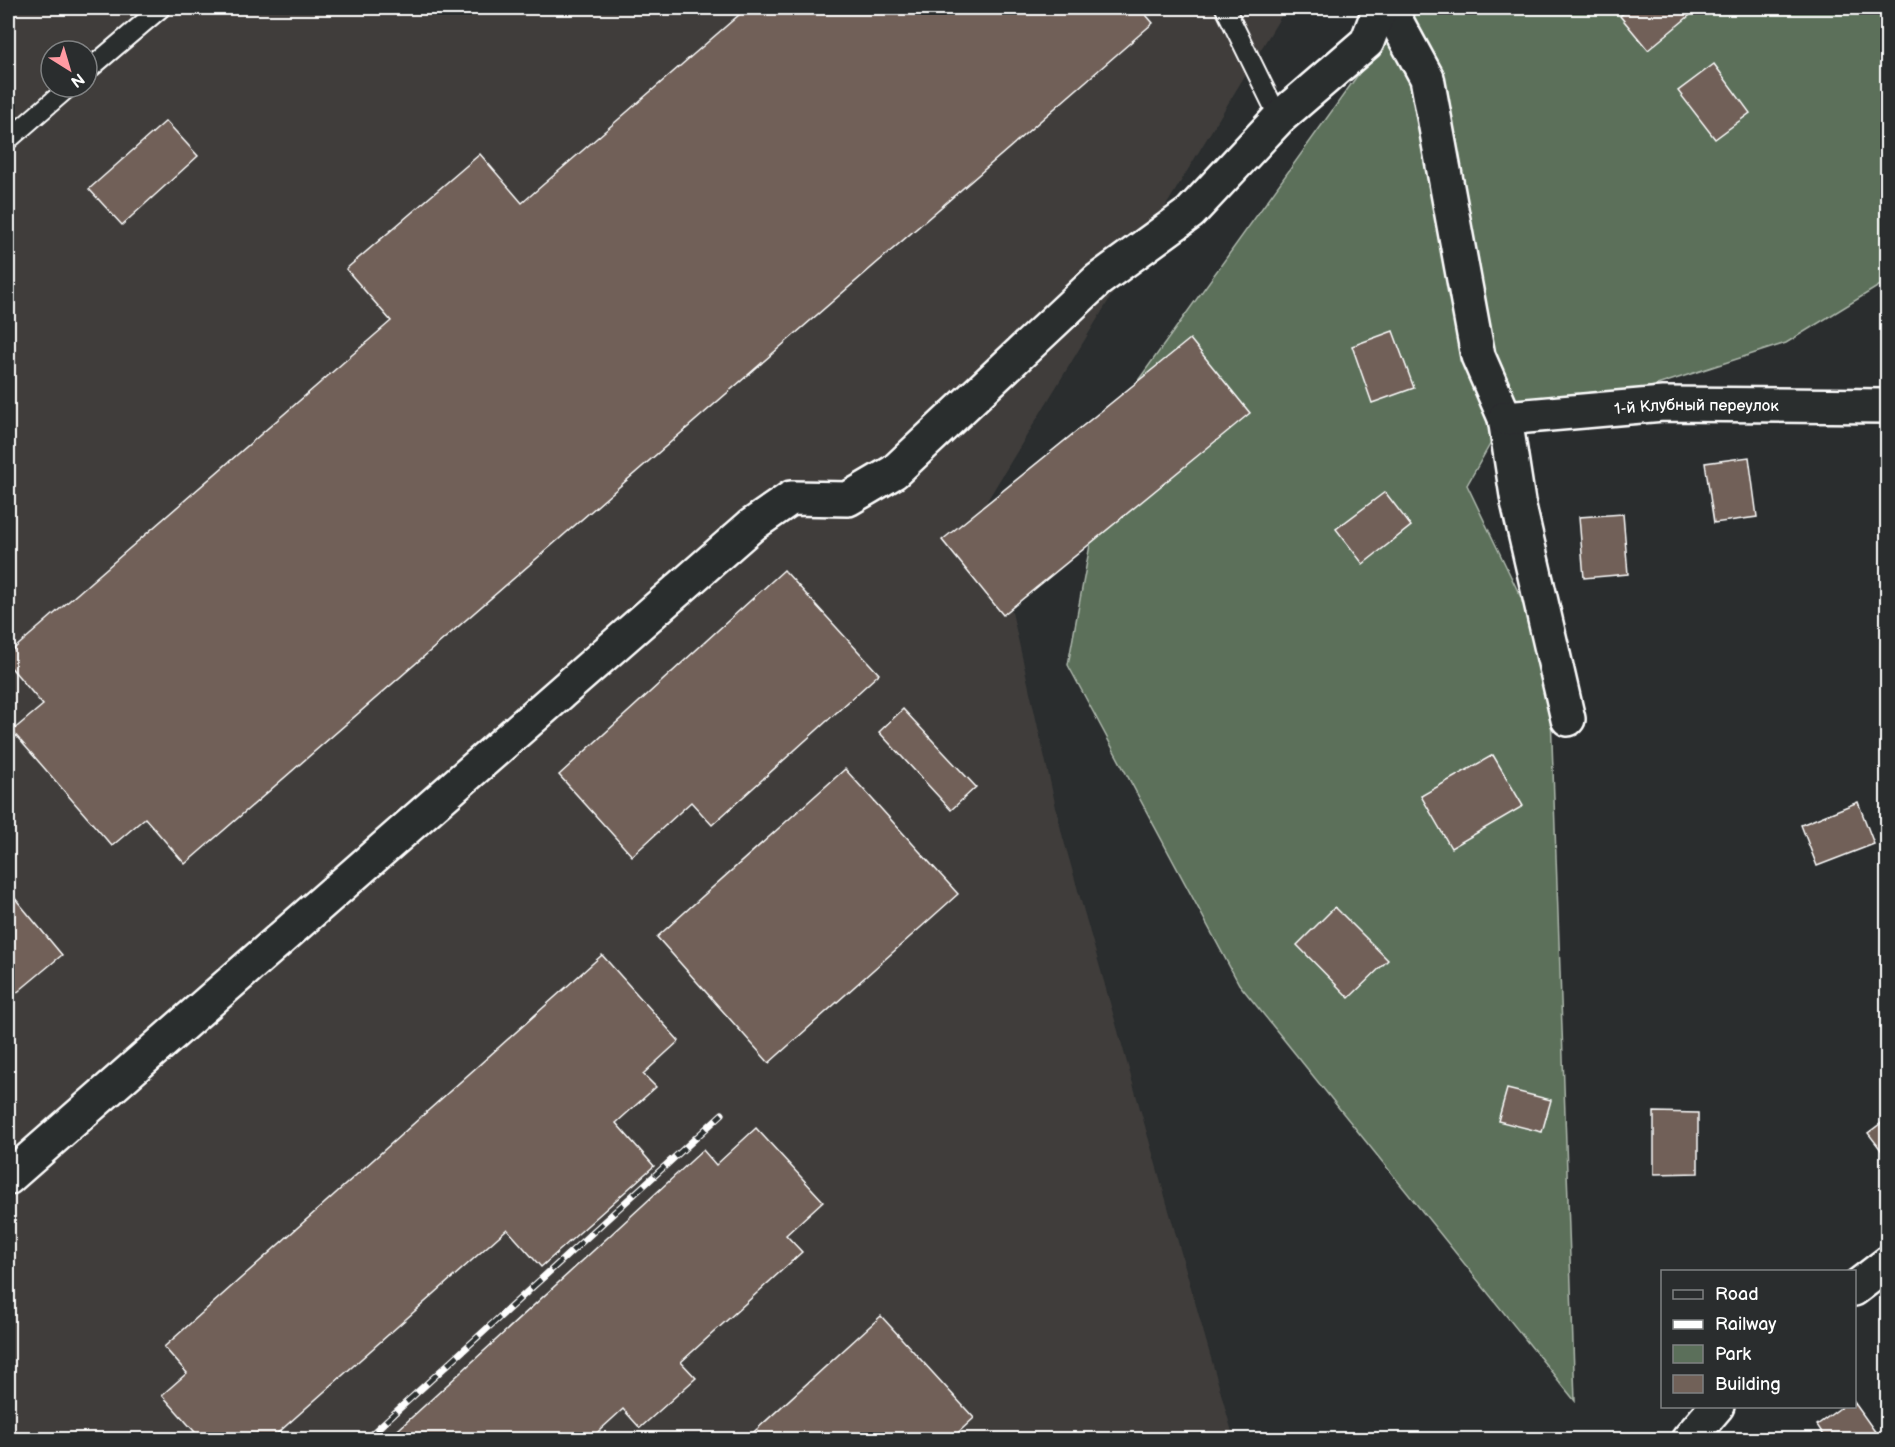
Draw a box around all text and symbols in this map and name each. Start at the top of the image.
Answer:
north arrow [39,39,99,99]
text: N [67,69,88,91]
street label: 1-й Клубный переулок [1614,396,1779,419]
legend [1661,1270,1856,1408]
text: Road [1715,1284,1759,1305]
text: Railway [1715,1314,1777,1335]
text: Park [1715,1344,1751,1365]
text: Building [1715,1374,1781,1395]

